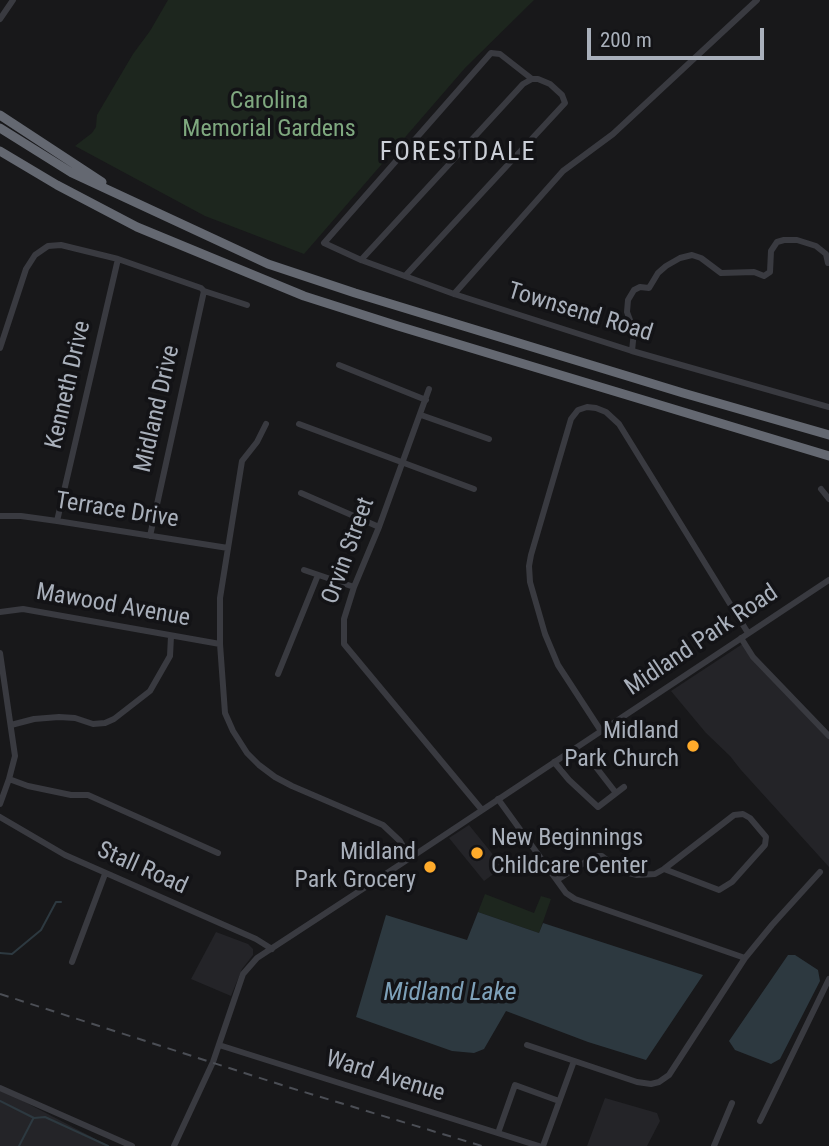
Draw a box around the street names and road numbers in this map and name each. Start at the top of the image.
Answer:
street label: Townsend Road [504,277,656,349]
street label: Kenneth Drive [40,318,98,452]
street label: Midland Drive [129,343,187,475]
street label: Terrace Drive [54,487,180,535]
street label: Orvin Street [316,494,382,608]
street label: Mawood Avenue [34,578,192,634]
street label: Midland Park Road [620,579,784,703]
street label: Stall Road [92,836,192,902]
street label: Ward Avenue [322,1045,448,1109]

